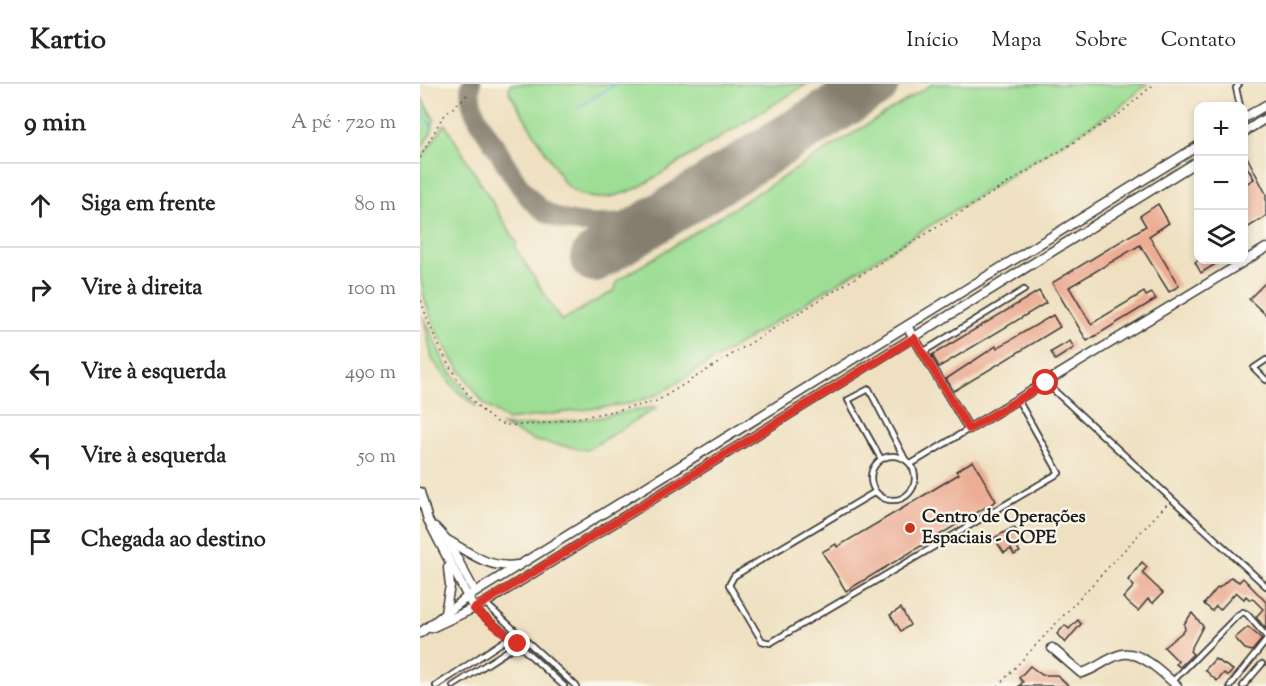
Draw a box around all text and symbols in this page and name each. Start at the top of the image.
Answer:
text: Kartio [30,21,106,61]
text: Início [907,26,959,56]
text: Mapa [992,26,1042,56]
text: Sobre [1075,26,1128,56]
text: Contato [1161,26,1236,56]
map controls [1194,102,1248,264]
button: + [1194,102,1248,156]
text: 9 min [24,105,86,142]
text: A pé · 720 m [291,109,396,138]
button: − [1194,156,1248,210]
icon: ahead [24,189,57,222]
text: Siga em frente [81,189,216,221]
text: 80 m [355,191,396,220]
button: layers [1194,210,1248,264]
icon: right [24,273,57,306]
text: Vire à direita [81,273,203,305]
text: 100 m [347,275,396,304]
icon: left [24,357,57,390]
text: Vire à esquerda [81,357,226,389]
text: 490 m [345,359,396,388]
route start [1032,369,1058,395]
icon: left [24,441,57,474]
text: Vire à esquerda [81,441,226,473]
text: 50 m [358,443,396,472]
place label: Centro de Operações Espaciais - COPE [922,505,1086,552]
marker: Centro de Operações Espaciais - COPE [903,521,917,535]
icon: arrive [24,525,57,558]
text: Chegada ao destino [81,525,266,557]
route end [504,630,530,656]

